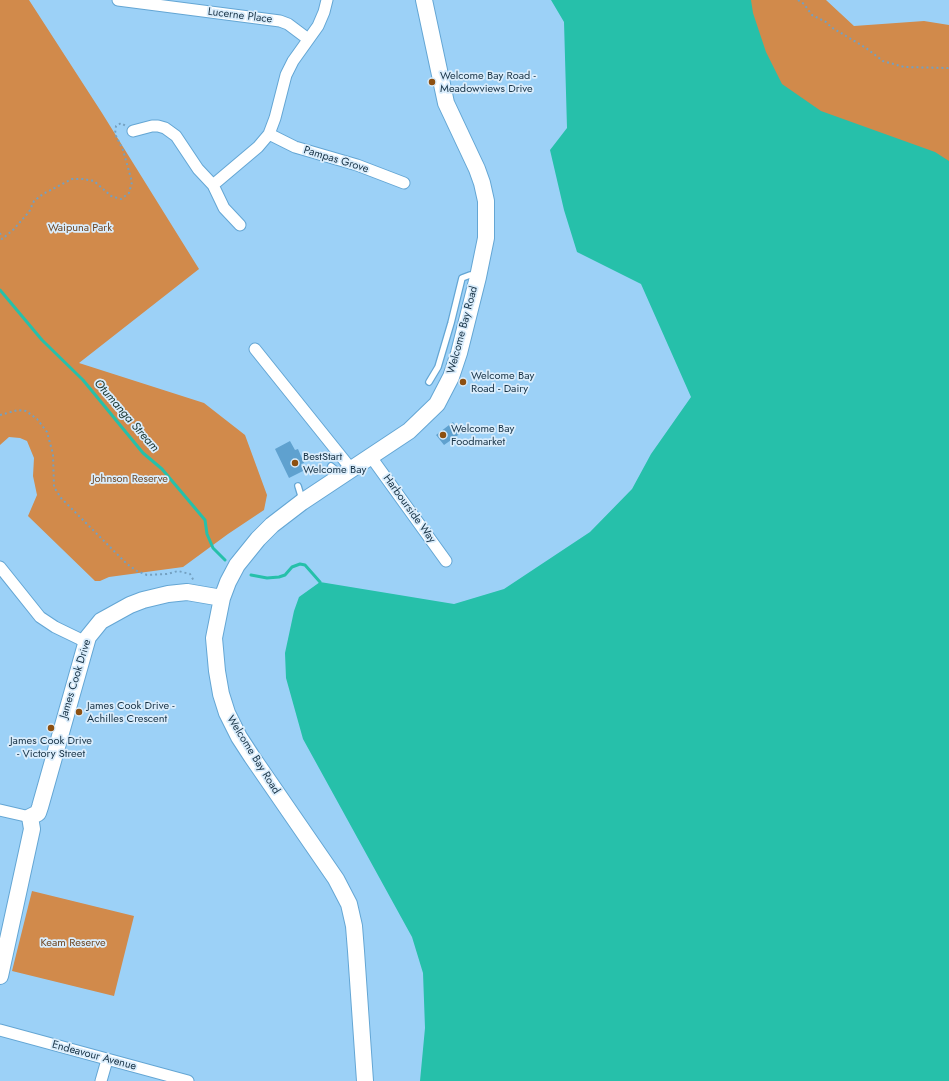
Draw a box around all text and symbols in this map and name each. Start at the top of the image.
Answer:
street label: Lucerne Place [207,6,273,26]
place label: Welcome Bay Road - Meadowviews Drive [440,69,536,95]
marker: Welcome Bay Road - Meadowviews Drive [427,77,437,87]
street label: Pampas Grove [302,144,370,176]
park label: Waipuna Park [48,221,112,235]
street label: Welcome Bay Road [445,285,481,375]
place label: Welcome Bay Road - Dairy [471,369,534,395]
water label: Otumanga Stream [91,377,161,455]
marker: Welcome Bay Road - Dairy [458,377,468,387]
place label: Welcome Bay Foodmarket [451,422,514,448]
marker: Welcome Bay Foodmarket [438,430,448,440]
place label: BestStart Welcome Bay [303,450,366,476]
marker: BestStart Welcome Bay [290,458,300,468]
park label: Johnson Reserve [92,472,168,486]
street label: Harbourside Way [380,472,438,546]
street label: James Cook Drive [58,638,94,720]
place label: James Cook Drive - Achilles Crescent [87,699,175,725]
marker: James Cook Drive - Achilles Crescent [74,707,84,717]
street label: Welcome Bay Road [223,713,283,797]
marker: James Cook Drive - Victory Street [46,723,56,733]
place label: James Cook Drive - Victory Street [10,734,92,760]
park label: Keam Reserve [40,936,106,950]
street label: Endeavour Avenue [50,1038,138,1074]

